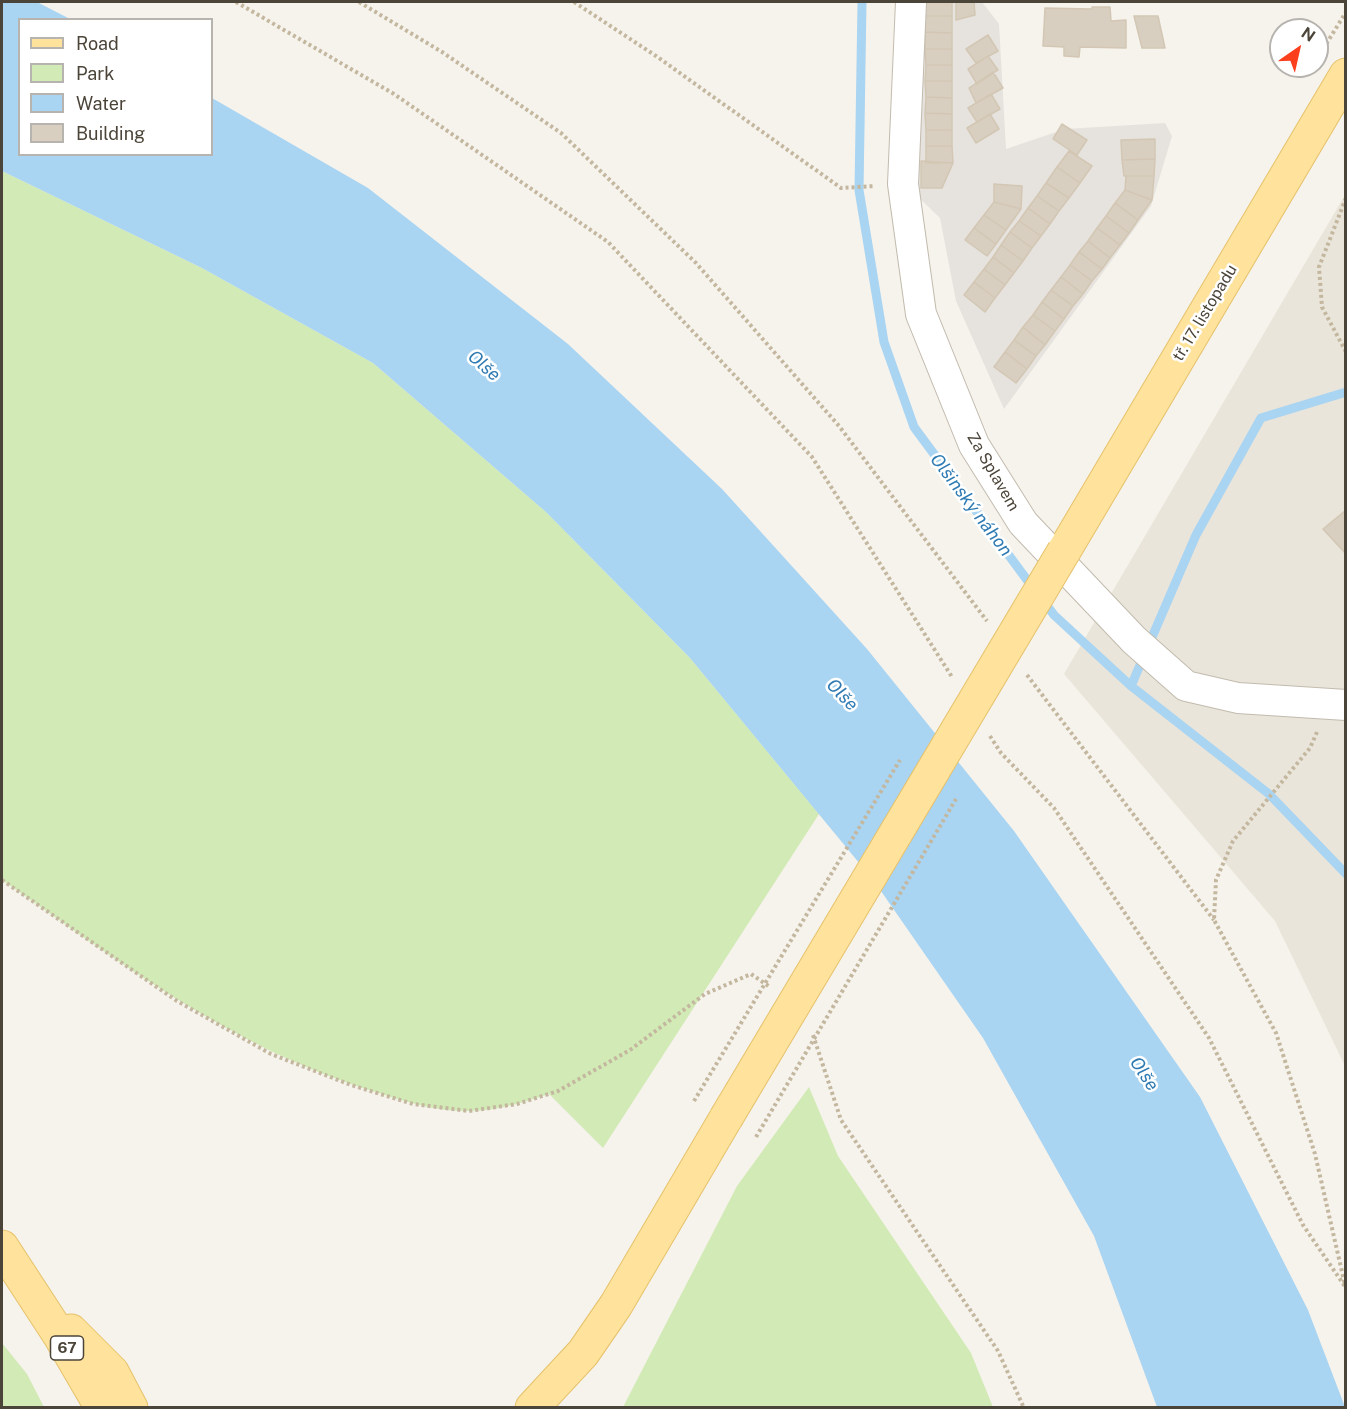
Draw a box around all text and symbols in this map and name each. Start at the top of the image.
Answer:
legend [18,18,213,156]
north arrow [1269,18,1329,78]
text: N [1298,23,1319,46]
text: Road [76,33,119,54]
text: Park [76,63,114,84]
text: Water [76,93,126,114]
text: Building [76,123,145,144]
street label: tř. 17. listopadu [1169,261,1241,365]
water label: Olše [463,346,505,386]
street label: Za Splavem [963,429,1023,515]
water label: Olšinský náhon [925,449,1017,561]
water label: Olše [822,674,862,716]
water label: Olše [1125,1053,1163,1095]
road number: 67 [50,1336,84,1360]

